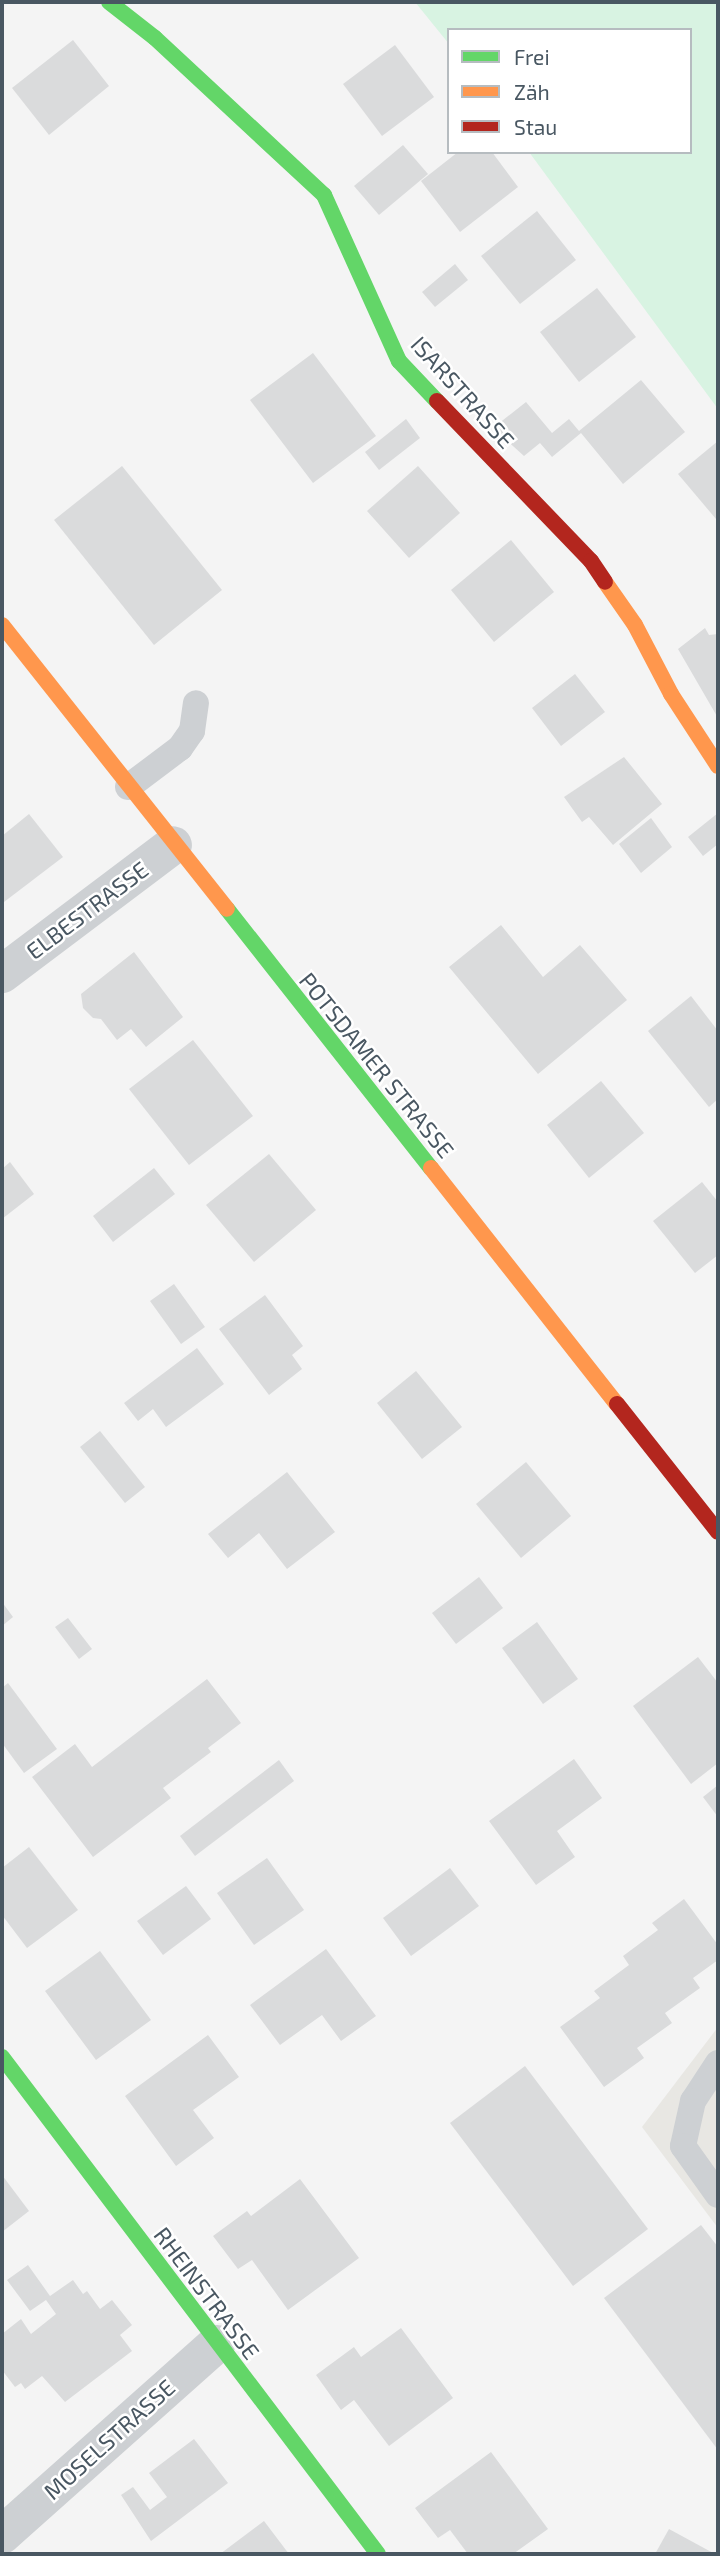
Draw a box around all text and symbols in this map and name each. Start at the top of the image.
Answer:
legend [447,28,692,154]
text: Frei [514,44,550,69]
text: Zäh [514,79,550,104]
text: Stau [514,114,557,139]
street label: ISARSTRASSE [406,330,520,454]
street label: ELBESTRASSE [21,855,153,965]
street label: POTSDAMER STRASSE [294,967,460,1163]
street label: RHEINSTRASSE [148,2222,266,2364]
street label: MOSELSTRASSE [38,2373,180,2505]

